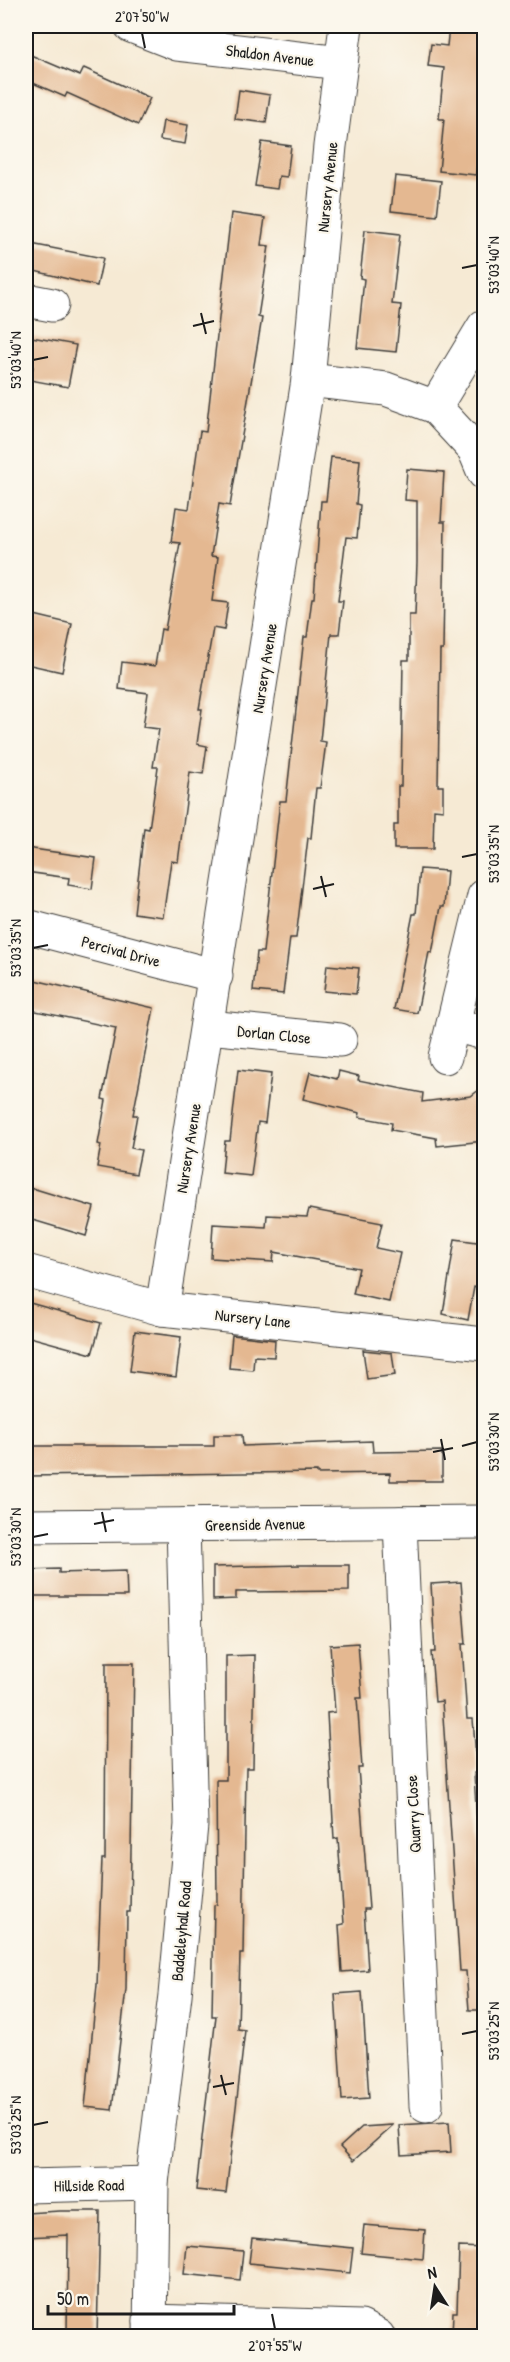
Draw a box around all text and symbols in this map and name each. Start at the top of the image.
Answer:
text: 2°07'50"W [115,6,170,27]
street label: Shaldon Avenue [225,39,316,71]
street label: Nursery Avenue [311,140,343,233]
text: 53°03'40"N [483,236,504,294]
text: 53°03'40"N [5,331,26,389]
street label: Nursery Avenue [246,621,282,715]
text: 53°03'35"N [483,825,504,883]
text: 53°03'35"N [5,919,26,977]
street label: Percival Drive [79,930,163,972]
street label: Dorlan Close [236,1019,312,1049]
street label: Nursery Avenue [170,1101,206,1195]
street label: Nursery Lane [214,1303,293,1333]
text: 53°03'30"N [483,1413,504,1471]
text: 53°03'30"N [5,1508,26,1566]
street label: Greenside Avenue [205,1512,306,1536]
street label: Quarry Close [400,1774,426,1853]
street label: Baddeleyhall Road [166,1880,196,1982]
text: 53°03'25"N [483,2002,504,2060]
text: 53°03'25"N [5,2096,26,2154]
street label: Hillside Road [54,2173,124,2197]
north arrow [405,2257,465,2317]
text: N [425,2261,439,2284]
scale bar [48,2278,234,2316]
text: 50 m [57,2286,89,2311]
text: 2°07'55"W [248,2335,303,2356]

